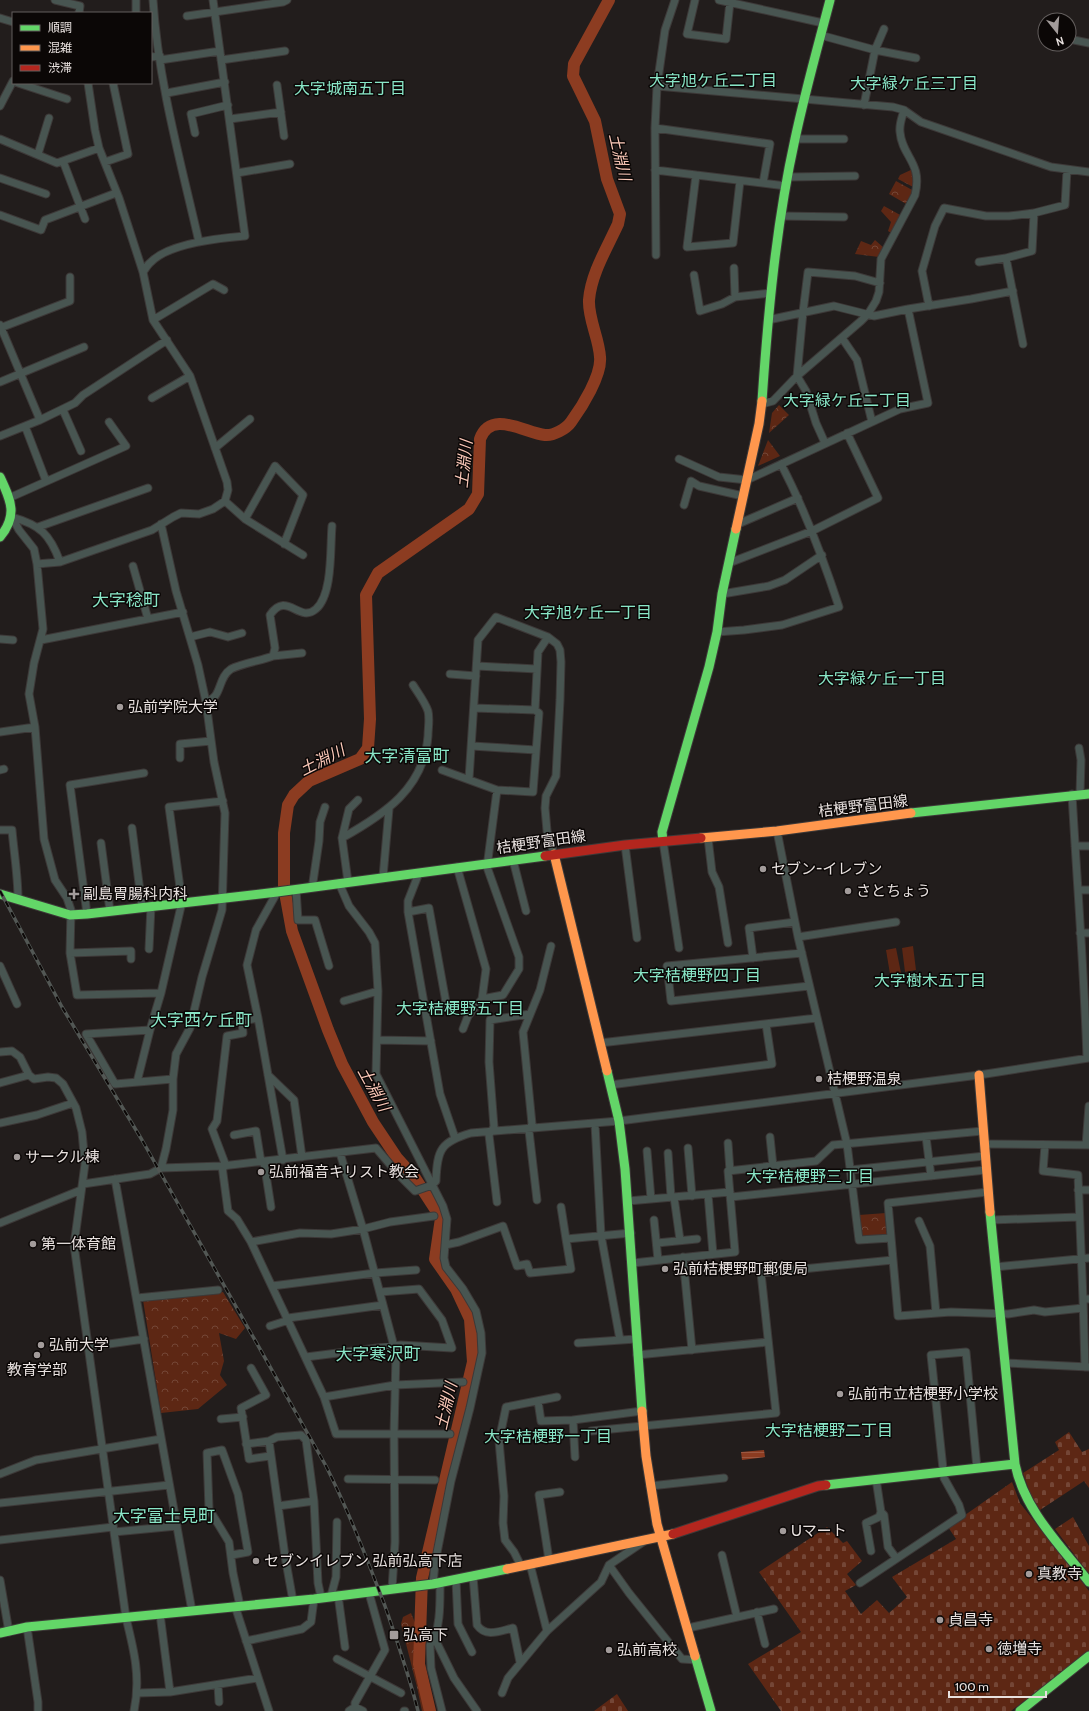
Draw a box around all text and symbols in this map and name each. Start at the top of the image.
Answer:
legend [12,12,152,84]
north arrow [1037,12,1077,52]
text: 順調 [48,20,72,35]
text: N [1054,34,1066,49]
text: 混雑 [48,40,72,55]
text: 渋滞 [48,60,72,75]
district label: 大字旭ケ丘二丁目 [649,71,777,90]
district label: 大字緑ケ丘三丁目 [850,74,978,93]
district label: 大字城南五丁目 [294,79,406,98]
water label: 土淵川 [605,131,635,184]
district label: 大字緑ケ丘二丁目 [783,391,911,410]
water label: 土淵川 [452,437,476,489]
district label: 大字稔町 [92,590,160,610]
district label: 大字旭ケ丘一丁目 [524,603,652,622]
district label: 大字緑ケ丘一丁目 [818,669,946,688]
place label: 弘前学院大学 [128,698,218,716]
marker: 弘前学院大学 [115,702,125,712]
water label: 土淵川 [296,740,349,779]
district label: 大字清富町 [365,746,450,766]
street label: 桔梗野富田線 [817,792,909,820]
street label: 桔梗野富田線 [495,827,587,857]
place label: セブン-イレブン [771,860,882,878]
marker: セブン-イレブン [758,864,768,874]
place label: さとちょう [856,882,931,900]
place label: 副島胃腸科内科 [83,885,188,903]
marker: さとちょう [843,886,853,896]
marker: 副島胃腸科内科 [68,888,80,900]
district label: 大字桔梗野四丁目 [633,966,761,985]
district label: 大字樹木五丁目 [874,971,986,990]
district label: 大字桔梗野五丁目 [396,999,524,1018]
district label: 大字西ケ丘町 [150,1010,252,1030]
water label: 土淵川 [354,1063,395,1116]
place label: 桔梗野温泉 [827,1070,902,1088]
marker: 桔梗野温泉 [814,1074,824,1084]
place label: サークル棟 [25,1148,100,1166]
marker: サークル棟 [12,1152,22,1162]
place label: 弘前福音キリスト教会 [269,1163,419,1181]
marker: 弘前福音キリスト教会 [256,1167,266,1177]
district label: 大字桔梗野三丁目 [746,1167,874,1186]
place label: 第一体育館 [41,1235,116,1253]
marker: 第一体育館 [28,1239,38,1249]
place label: 弘前桔梗野町郵便局 [673,1260,808,1278]
marker: 弘前桔梗野町郵便局 [660,1264,670,1274]
place label: 弘前大学 [49,1336,109,1354]
marker: 弘前大学 [36,1340,46,1350]
district label: 大字寒沢町 [336,1344,421,1364]
marker: 教育学部 [32,1350,42,1360]
place label: 教育学部 [7,1361,67,1379]
water label: 土淵川 [431,1379,461,1432]
place label: 弘前市立桔梗野小学校 [848,1385,998,1403]
marker: 弘前市立桔梗野小学校 [835,1389,845,1399]
district label: 大字桔梗野二丁目 [765,1421,893,1440]
district label: 大字桔梗野一丁目 [484,1427,612,1446]
district label: 大字富士見町 [113,1506,215,1526]
place label: Uマート [791,1522,847,1540]
marker: Uマート [778,1526,788,1536]
place label: セブンイレブン 弘前弘高下店 [264,1552,462,1570]
marker: セブンイレブン 弘前弘高下店 [251,1556,261,1566]
place label: 真教寺 [1037,1565,1082,1583]
marker: 真教寺 [1024,1569,1034,1579]
place label: 貞昌寺 [948,1611,993,1629]
marker: 貞昌寺 [935,1615,945,1625]
place label: 弘高下 [403,1626,448,1644]
marker: 弘高下 [388,1629,400,1641]
place label: 徳増寺 [997,1640,1042,1658]
place label: 弘前高校 [617,1641,677,1659]
marker: 徳増寺 [984,1644,994,1654]
marker: 弘前高校 [604,1645,614,1655]
scale bar [949,1673,1046,1699]
text: 100 m [955,1679,989,1694]

